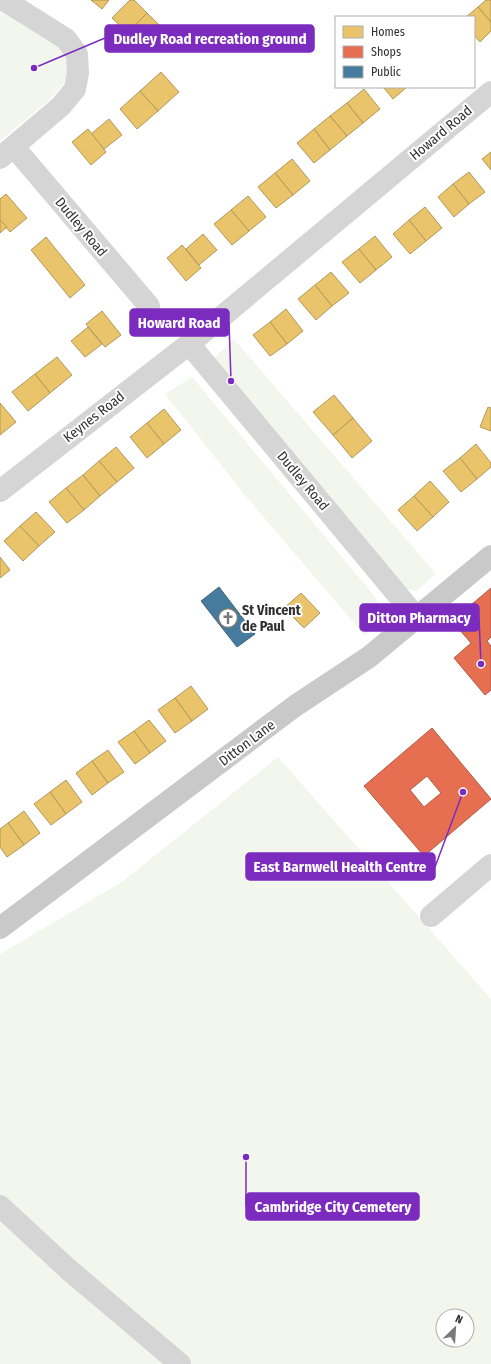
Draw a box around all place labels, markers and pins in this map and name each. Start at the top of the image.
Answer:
callout: Dudley Road recreation ground [105,25,314,52]
callout: Howard Road [130,309,229,336]
place label: St Vincent de Paul [242,602,302,635]
callout: Ditton Pharmacy [360,604,479,631]
church icon: St Vincent de Paul [217,607,239,629]
callout: East Barnwell Health Centre [246,853,435,880]
callout: Cambridge City Cemetery [246,1193,419,1220]

